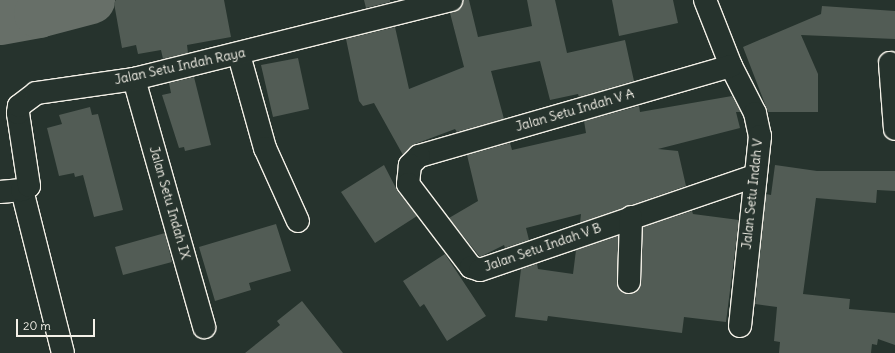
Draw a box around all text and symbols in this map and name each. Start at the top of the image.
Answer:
street label: Jalan Setu Indah Raya [113,46,247,88]
street label: Jalan Setu Indah V A [514,87,636,135]
street label: Jalan Setu Indah V [739,138,767,250]
street label: Jalan Setu Indah IX [145,145,193,261]
street label: Jalan Setu Indah V B [482,221,604,275]
scale bar [18,311,97,337]
text: 20 m [23,318,51,333]

